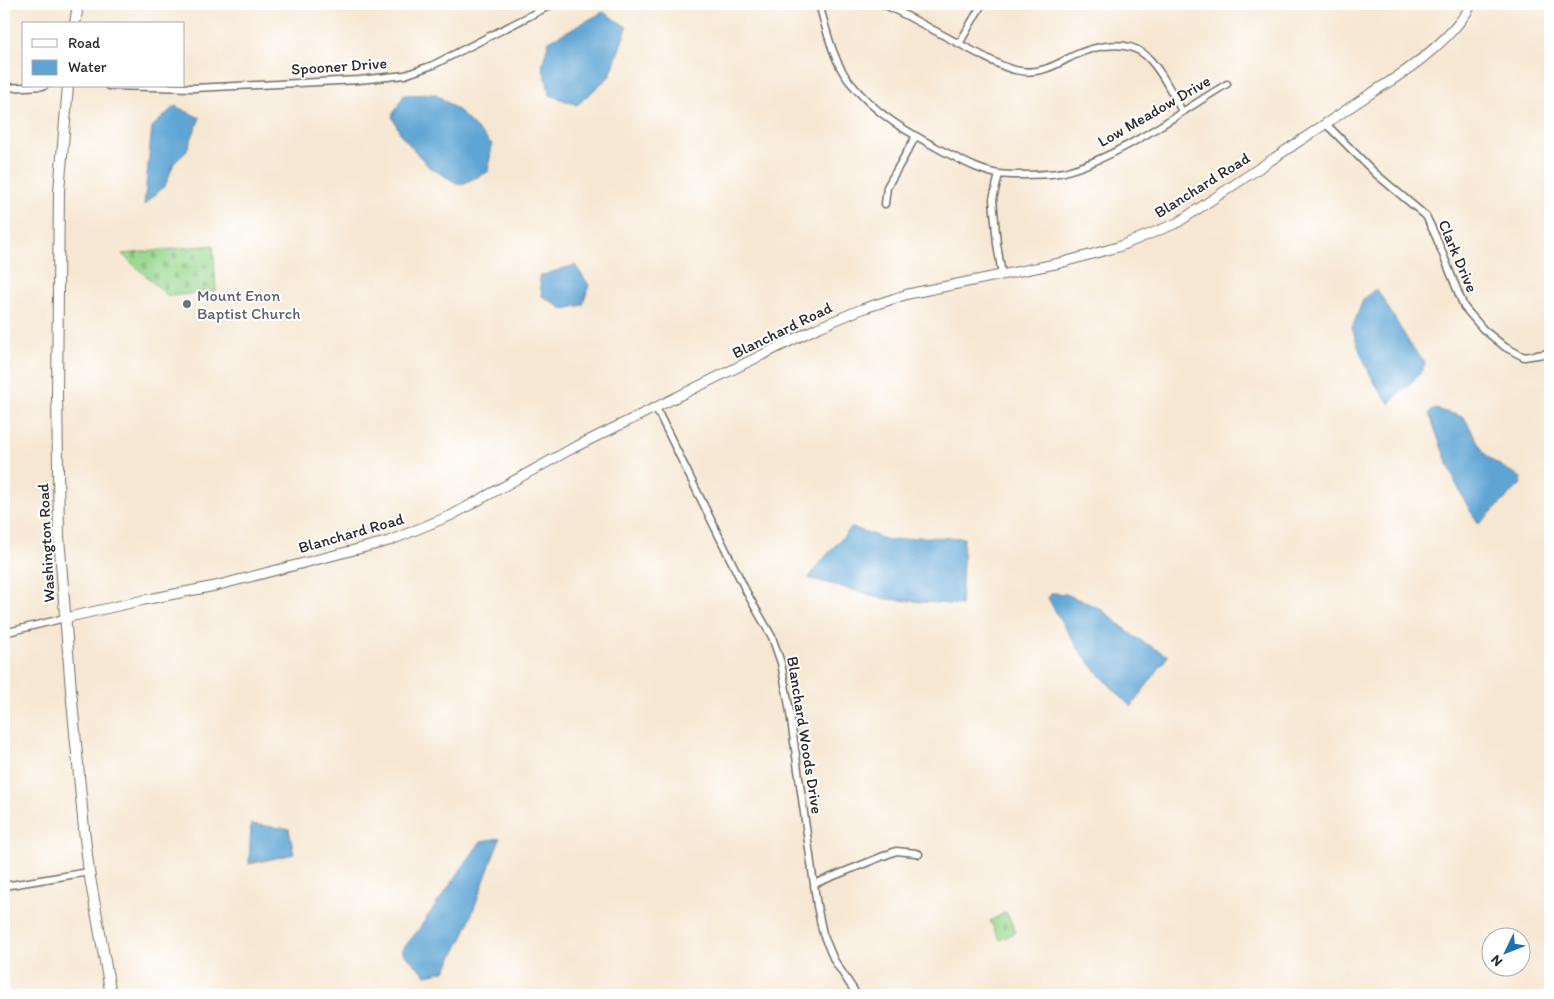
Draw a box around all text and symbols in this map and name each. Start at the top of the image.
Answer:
legend [22,22,185,88]
text: Road [68,34,101,52]
street label: Spooner Drive [290,53,388,79]
text: Water [68,58,107,76]
street label: Low Meadow Drive [1094,71,1214,151]
street label: Blanchard Road [1151,148,1253,222]
street label: Clark Drive [1434,217,1482,295]
place label: Mount Enon Baptist Church [197,286,300,323]
street label: Blanchard Road [729,297,835,362]
marker: Mount Enon Baptist Church [181,298,193,310]
street label: Washington Road [33,483,59,603]
street label: Blanchard Road [296,509,406,557]
street label: Blanchard Woods Drive [783,655,827,815]
north arrow [1482,926,1532,976]
text: N [1487,951,1506,970]

